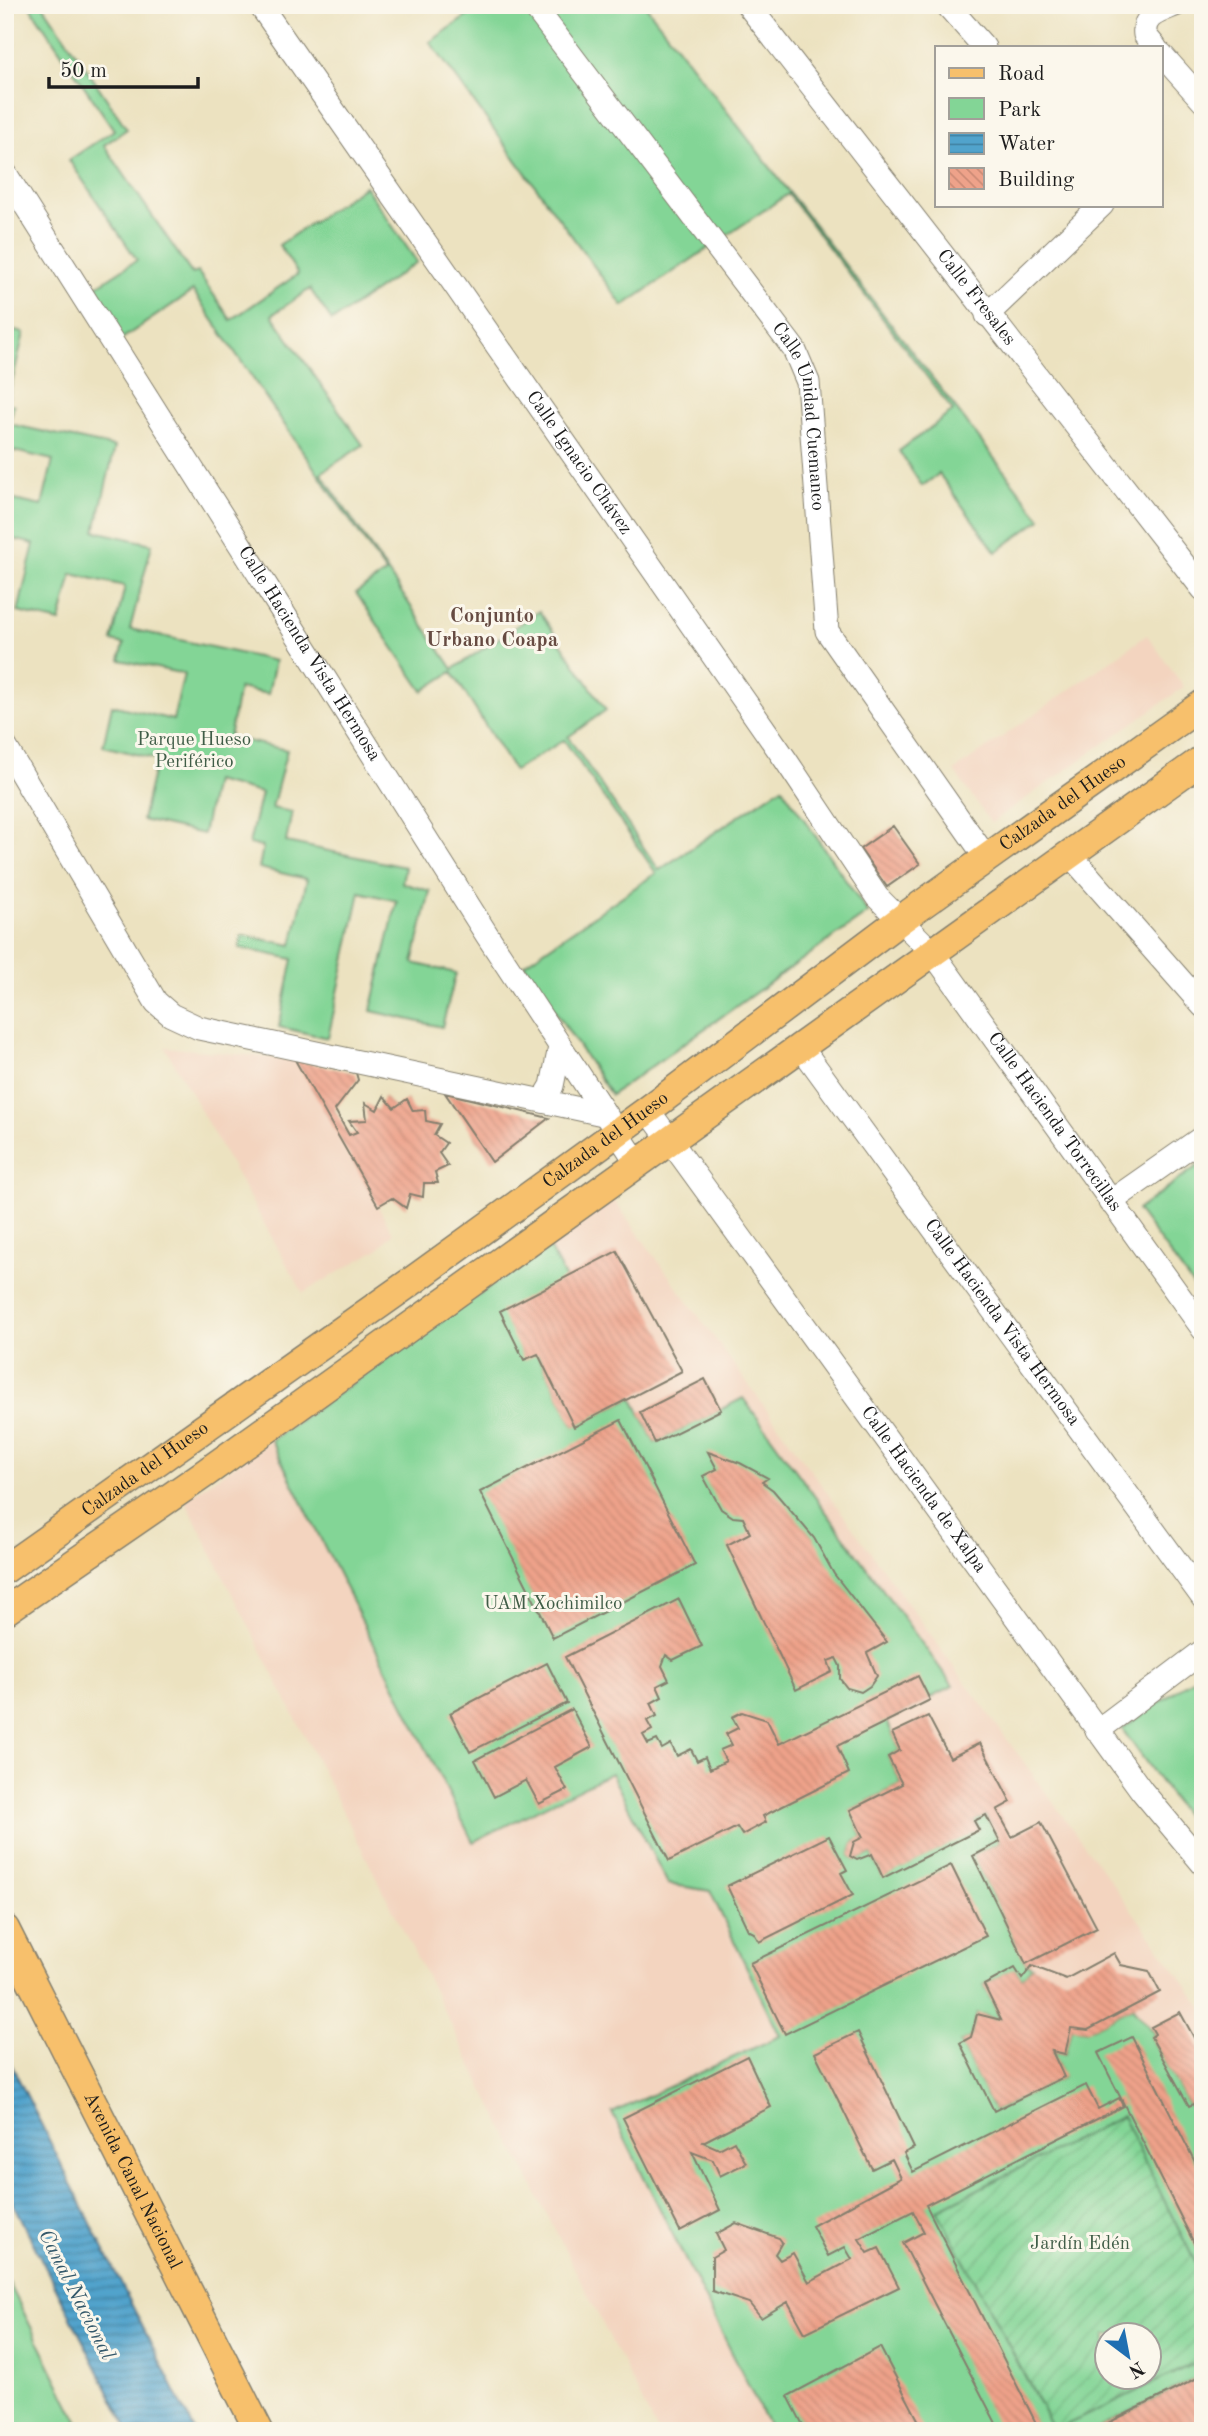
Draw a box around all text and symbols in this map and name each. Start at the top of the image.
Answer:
scale bar [49,46,198,90]
legend [935,46,1162,206]
text: 50 m [60,61,107,82]
text: Road [998,64,1045,85]
text: Park [998,100,1041,121]
text: Water [998,134,1055,155]
text: Building [998,170,1075,191]
street label: Calle Fresales [933,246,1019,349]
street label: Calle Unidad Cuemanco [768,319,827,511]
street label: Calle Ignacio Chávez [522,388,635,538]
street label: Calle Hacienda Vista Hermosa [234,543,384,765]
district label: Conjunto Urbano Coapa [426,606,559,651]
park label: Parque Hueso Periférico [137,731,251,772]
street label: Calzada del Hueso [996,752,1130,855]
street label: Calle Hacienda Torrecillas [984,1029,1125,1215]
street label: Calzada del Hueso [539,1088,672,1192]
street label: Calle Hacienda Vista Hermosa [921,1216,1084,1430]
street label: Calle Hacienda de Xalpa [857,1403,990,1577]
street label: Calzada del Hueso [79,1418,212,1521]
park label: UAM Xochimilco [484,1595,622,1614]
street label: Avenida Canal Nacional [80,2089,185,2272]
water label: Canal Nacional [34,2226,118,2364]
park label: Jardín Edén [1030,2235,1130,2254]
north arrow [1092,2320,1162,2390]
text: N [1124,2356,1147,2380]

